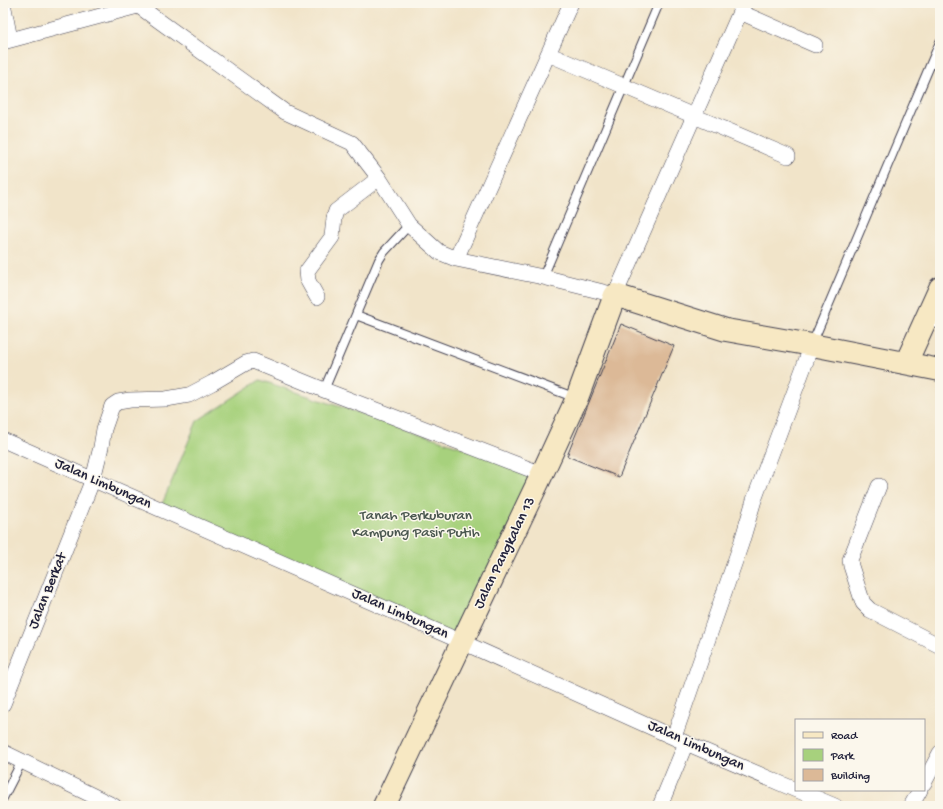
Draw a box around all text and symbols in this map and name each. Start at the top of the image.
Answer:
street label: Jalan Limbungan [52,455,154,513]
street label: Jalan Pangkalan 13 [470,494,540,612]
park label: Tanah Perkuburan Kampung Pasir Putih [352,507,480,542]
street label: Jalan Berkat [25,549,72,632]
street label: Jalan Limbungan [349,585,451,643]
street label: Jalan Limbungan [645,717,747,775]
legend [795,719,925,791]
text: Road [831,730,858,744]
text: Park [830,750,856,764]
text: Building [830,770,870,784]

